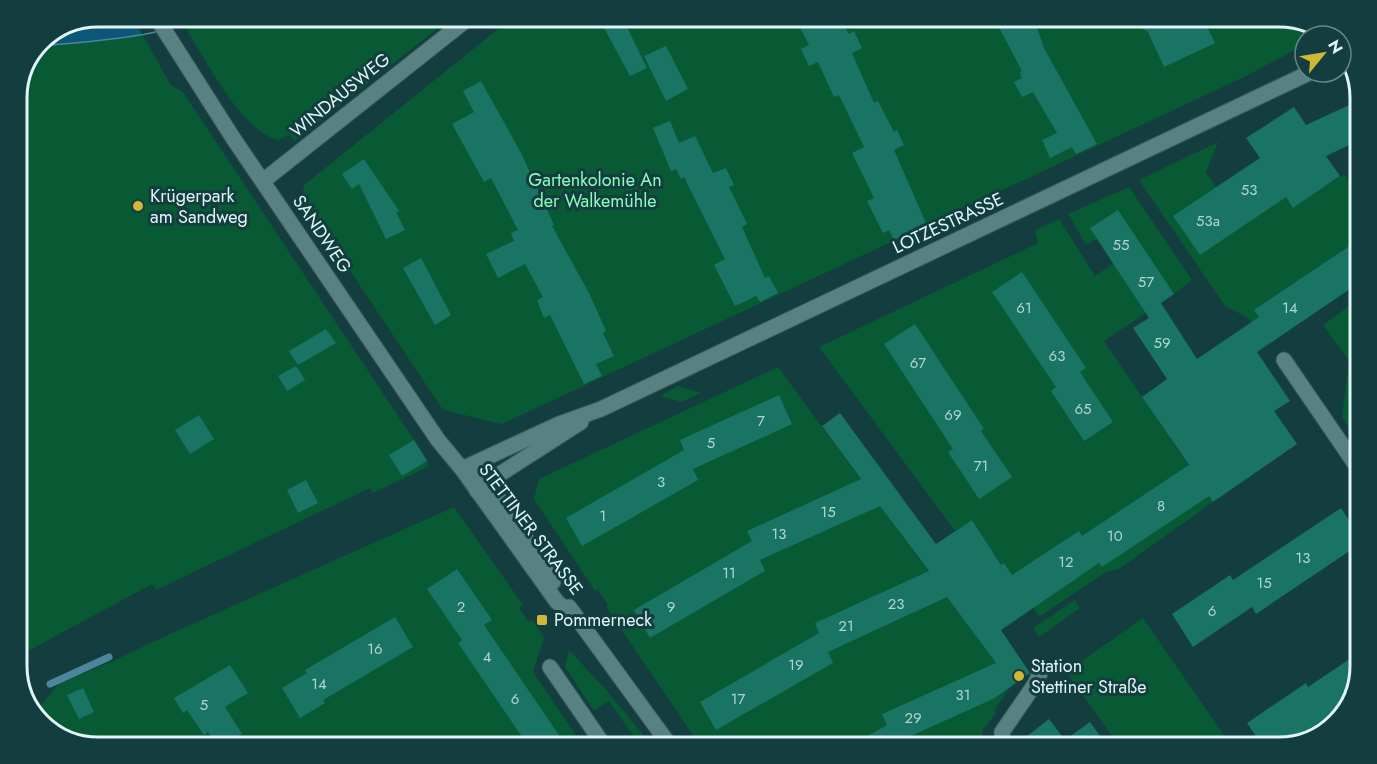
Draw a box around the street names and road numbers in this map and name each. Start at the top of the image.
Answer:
street label: WINDAUSWEG [284,46,396,144]
street label: LOTZESTRASSE [888,186,1008,260]
street label: SANDWEG [286,190,358,278]
street label: STETTINER STRASSE [473,458,589,600]

